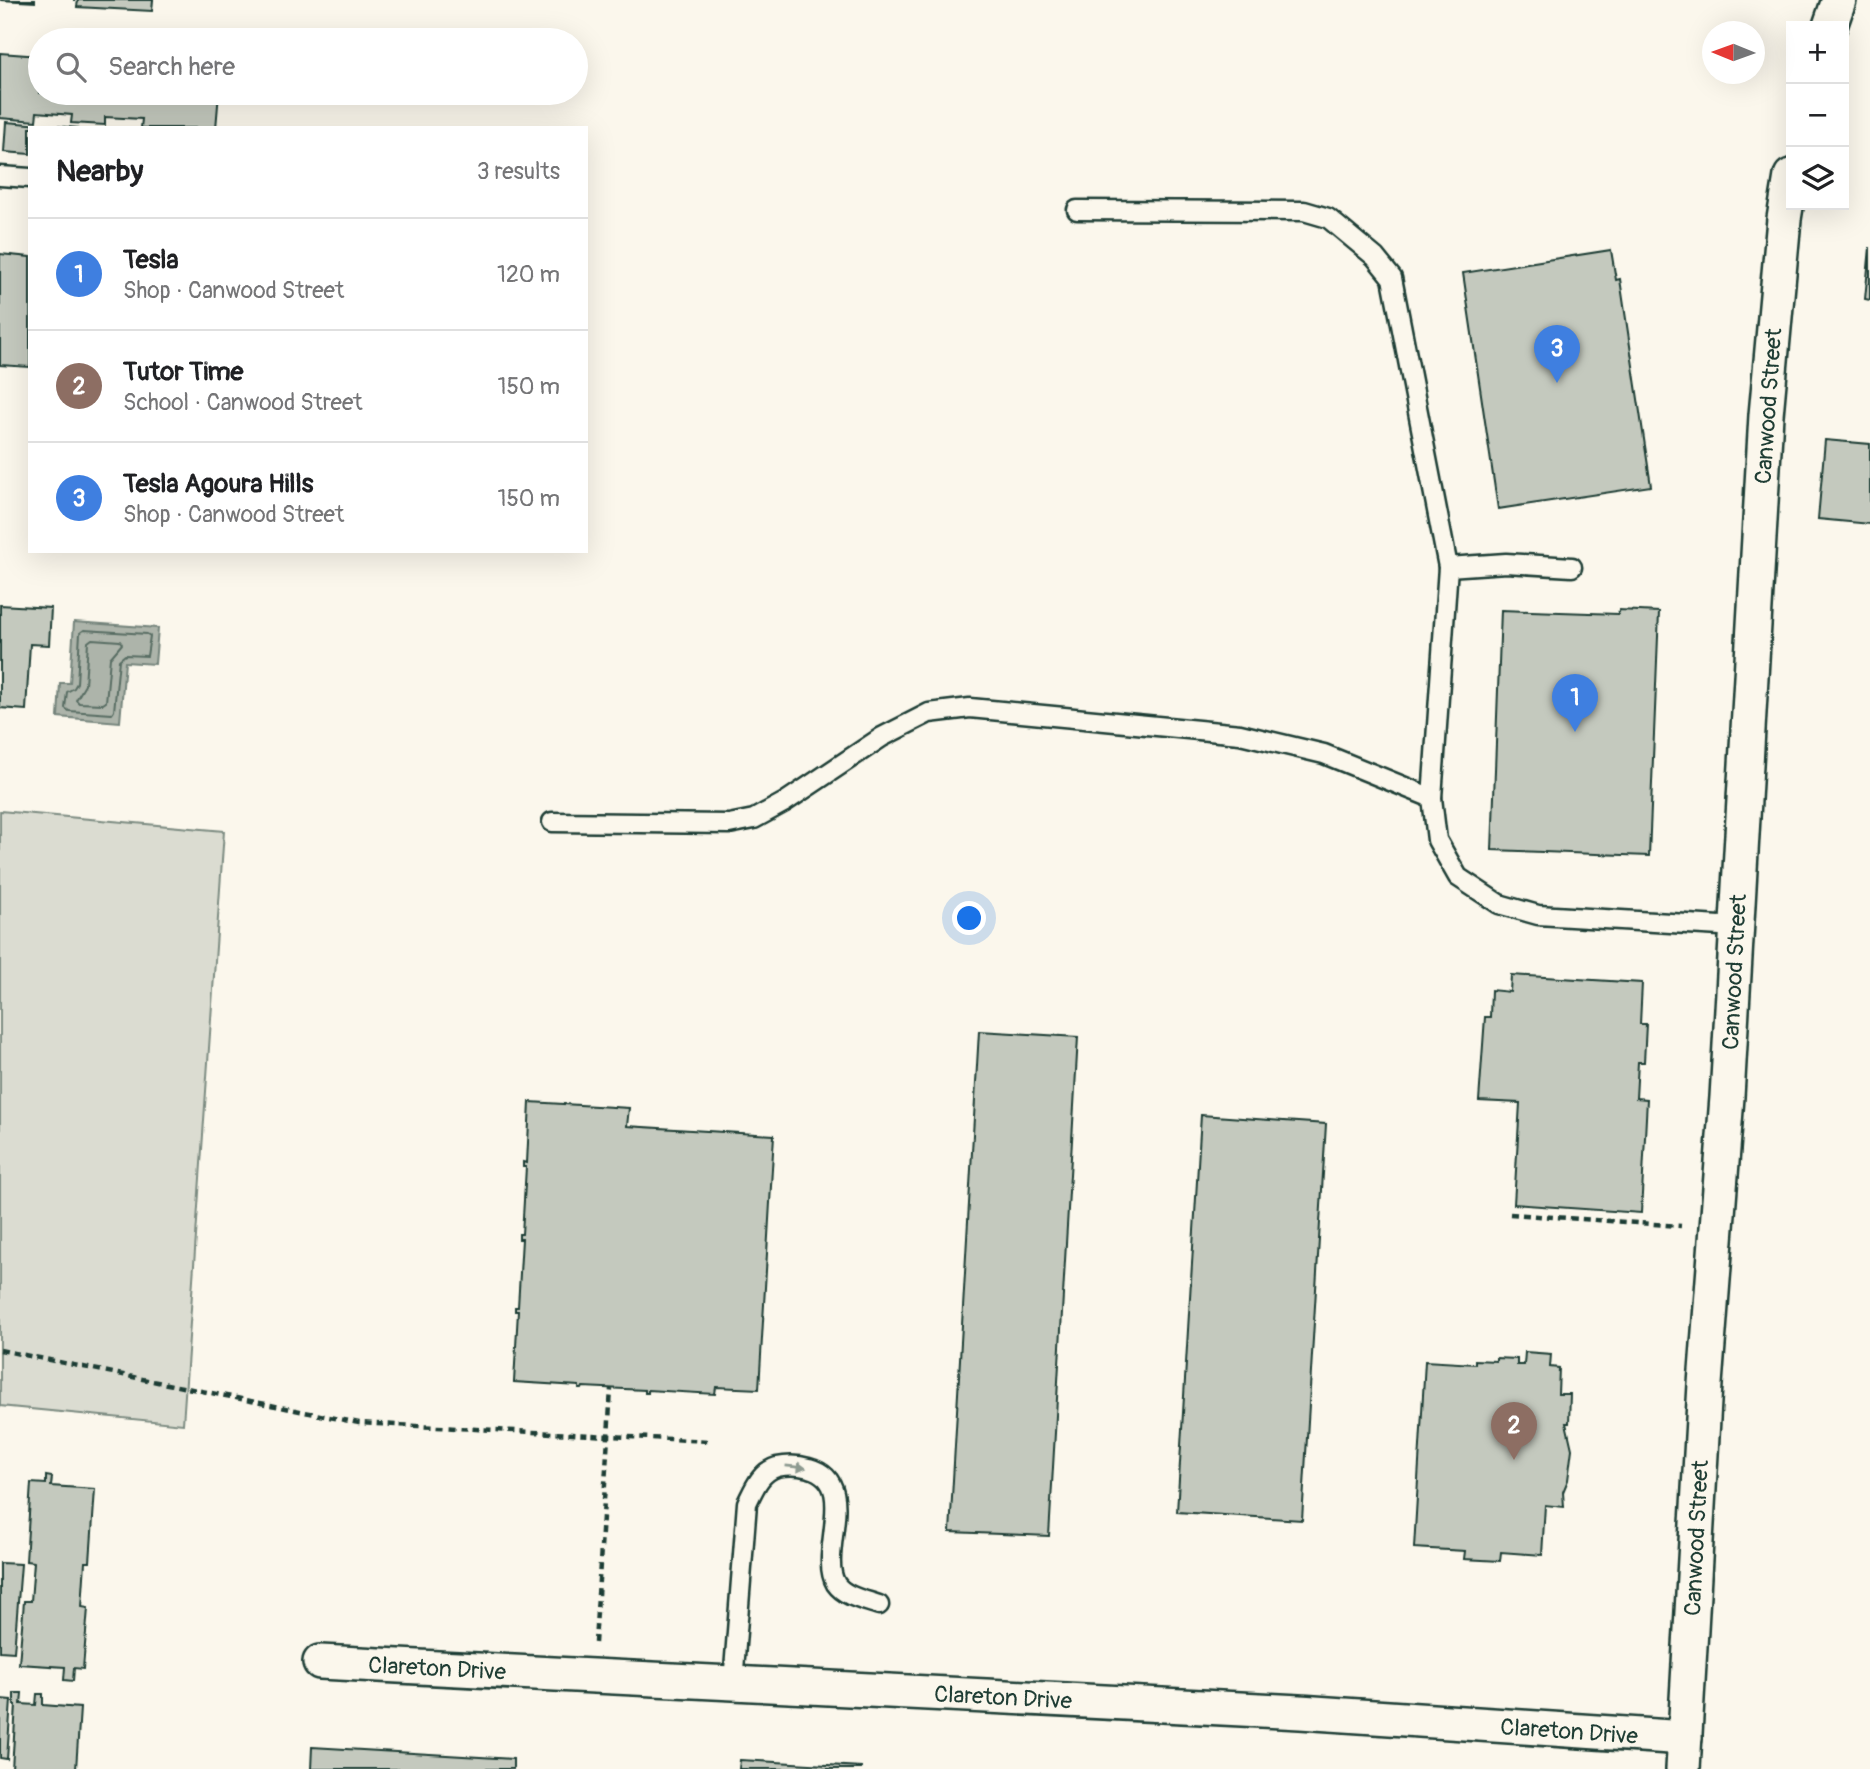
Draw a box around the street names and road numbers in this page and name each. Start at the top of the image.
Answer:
street label: Canwood Street [1749,326,1788,485]
street label: Canwood Street [1716,893,1753,1051]
street label: Canwood Street [1678,1459,1715,1617]
street label: Clareton Drive [367,1650,507,1687]
street label: Clareton Drive [933,1679,1073,1716]
street label: Clareton Drive [1499,1712,1639,1751]

